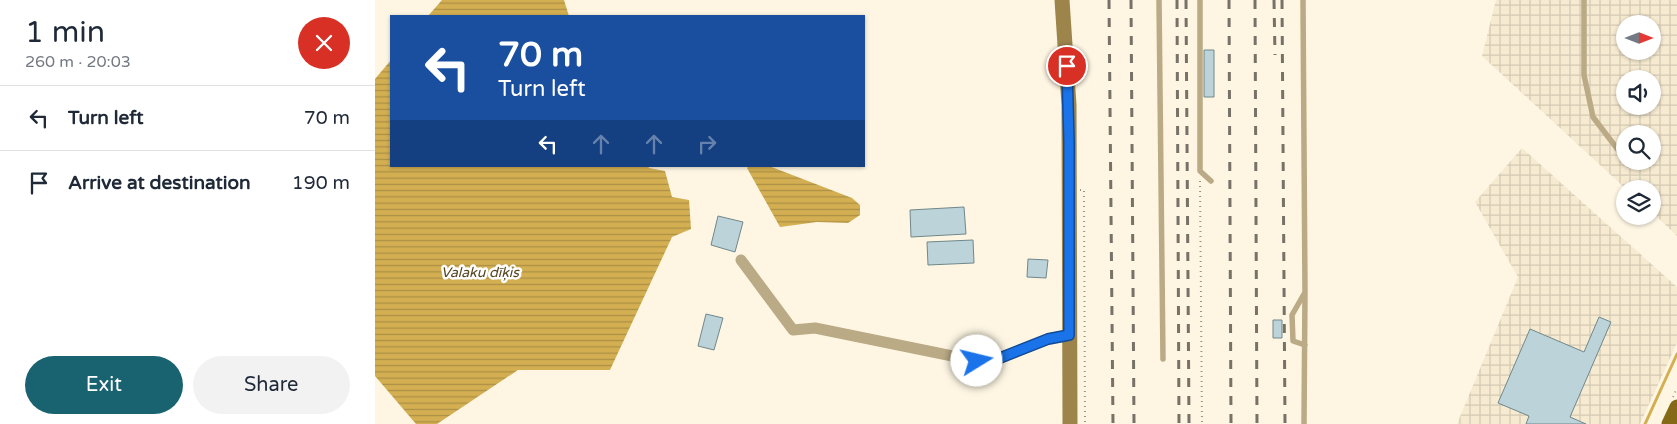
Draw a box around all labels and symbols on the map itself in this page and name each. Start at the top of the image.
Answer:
north arrow [1616,15,1661,60]
pin [1046,45,1088,87]
water label: Valaku dīķis [441,264,520,281]
position arrow [950,334,1002,386]

